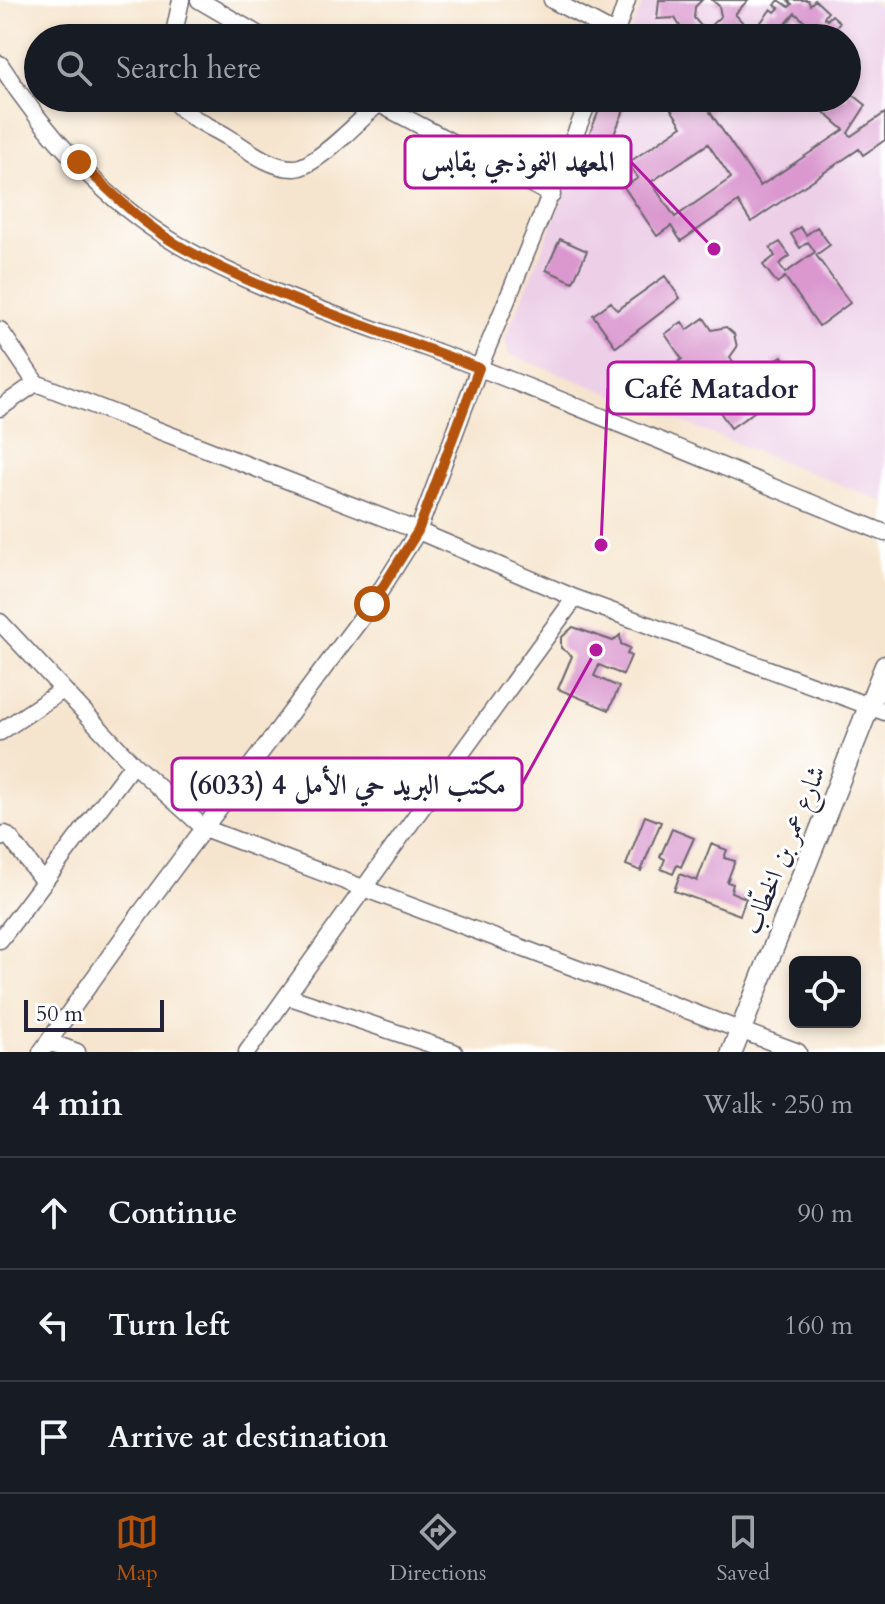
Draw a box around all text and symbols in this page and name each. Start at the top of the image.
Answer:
search box [24,24,861,112]
icon: search [52,46,96,90]
text: Search here [116,48,261,89]
callout: المعهد النموذجي بقابس [405,136,631,188]
text: المعهد النموذجي بقابس [421,143,615,184]
route end [61,144,97,180]
callout: Café Matador [608,362,814,414]
text: Café Matador [624,370,799,408]
route start [354,586,390,622]
callout: مكتب البريد حي الأمل 4 (6033) [172,758,522,810]
street label: شارع عمر بن الخطّاب [733,760,837,941]
text: مكتب البريد حي الأمل 4 (6033) [188,765,506,807]
map controls [789,956,861,1028]
button: locate [789,956,861,1028]
scale bar [24,996,164,1032]
text: 50 m [36,999,83,1029]
text: 4 min [32,1081,123,1127]
text: Walk · 250 m [703,1087,853,1122]
icon: ahead [32,1191,76,1235]
text: Continue [108,1193,237,1234]
text: 90 m [797,1196,853,1231]
icon: left [32,1303,76,1347]
text: Turn left [108,1305,230,1346]
text: 160 m [784,1308,853,1343]
icon: arrive [32,1415,76,1459]
text: Arrive at destination [108,1417,388,1458]
tab: Map [115,1510,159,1588]
tab: Directions [389,1510,486,1588]
tab: Saved [717,1510,770,1588]

